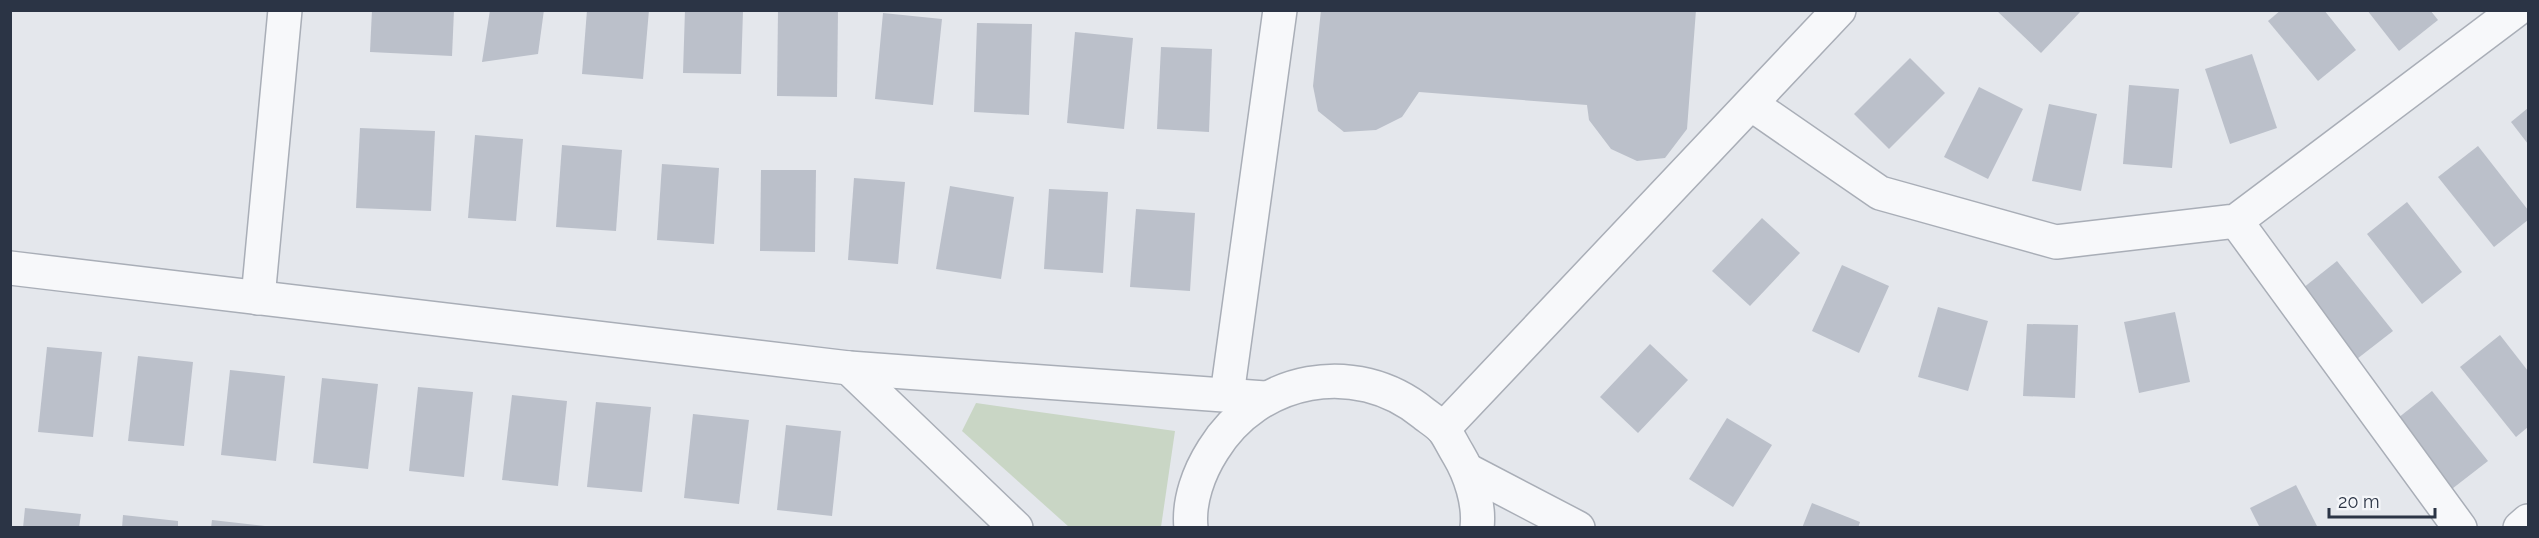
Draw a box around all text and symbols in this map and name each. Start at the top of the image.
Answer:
scale bar [2329,481,2436,519]
text: 20 m [2338,491,2380,512]

